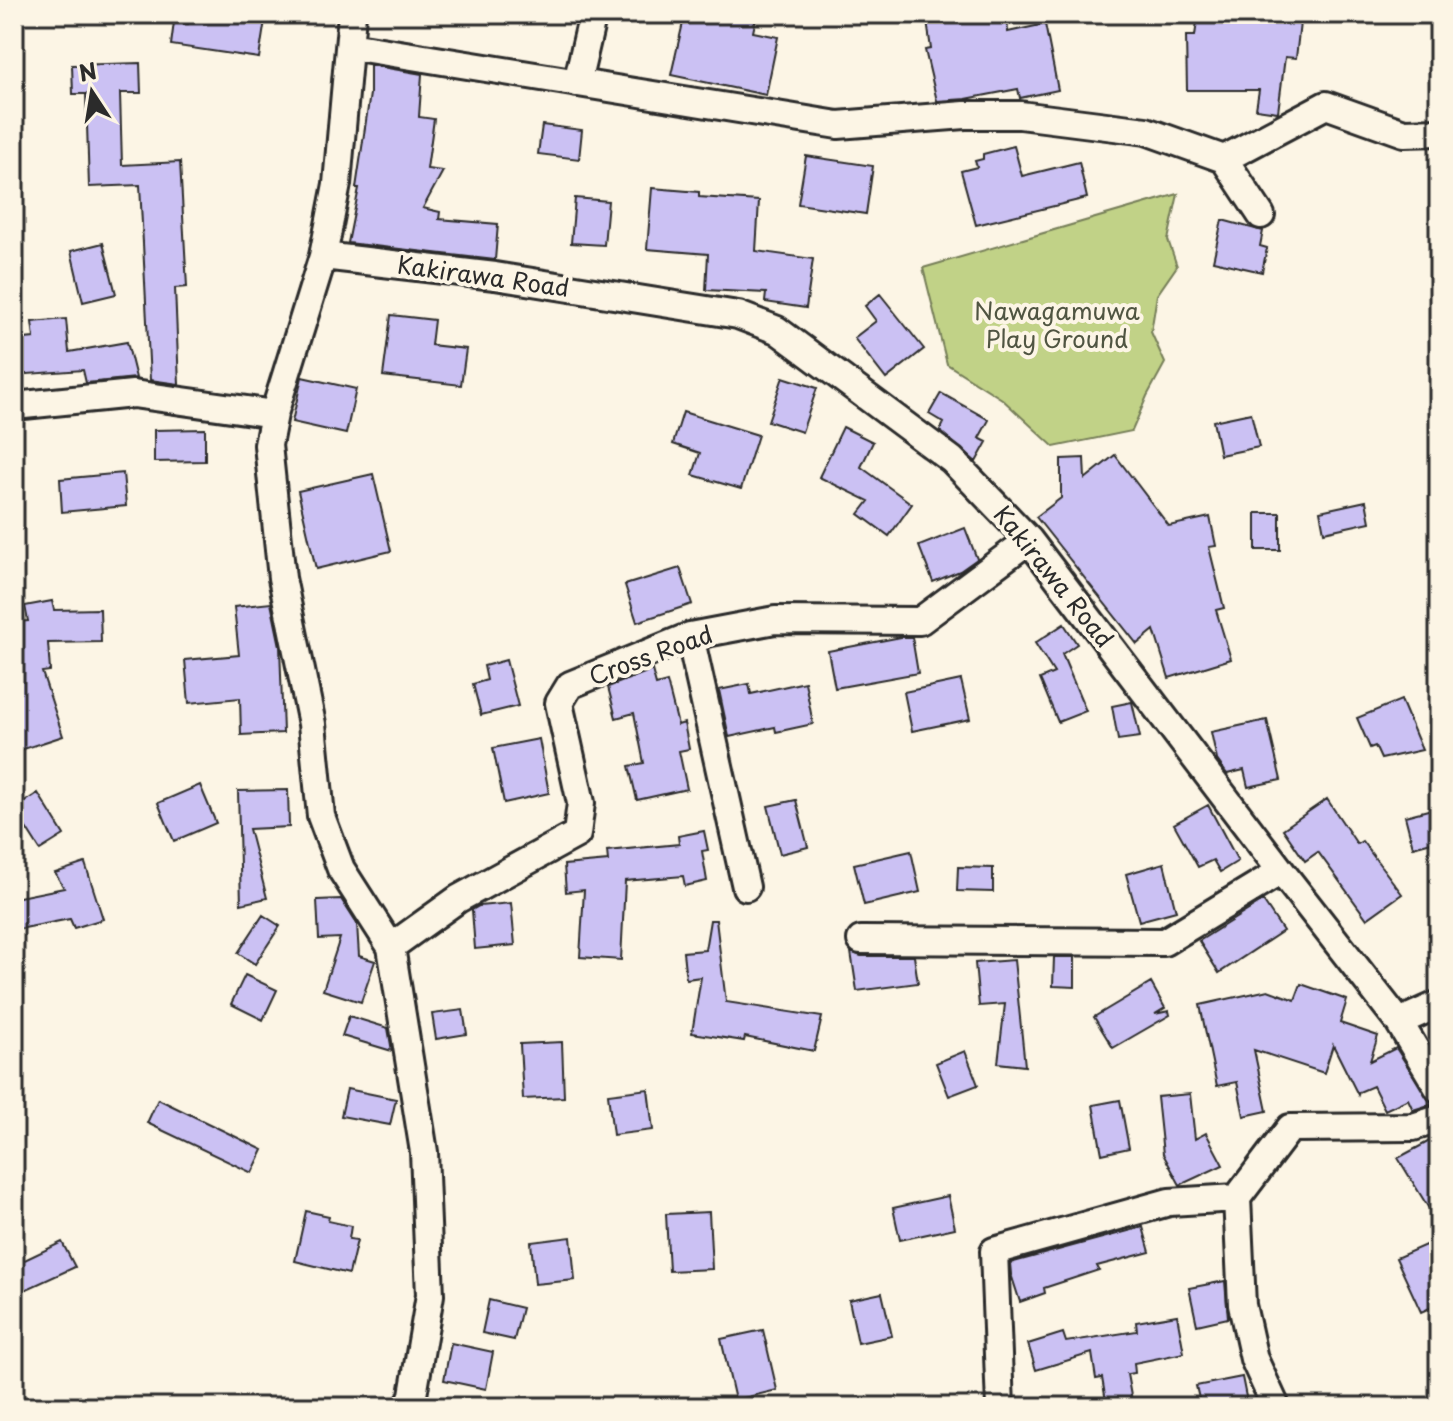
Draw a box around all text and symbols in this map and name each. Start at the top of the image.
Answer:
north arrow [52,52,132,132]
text: N [76,53,99,89]
street label: Kakirawa Road [395,245,571,305]
park label: Nawagamuwa Play Ground [974,292,1140,356]
street label: Kakirawa Road [986,497,1123,654]
street label: Cross Road [583,615,717,693]

